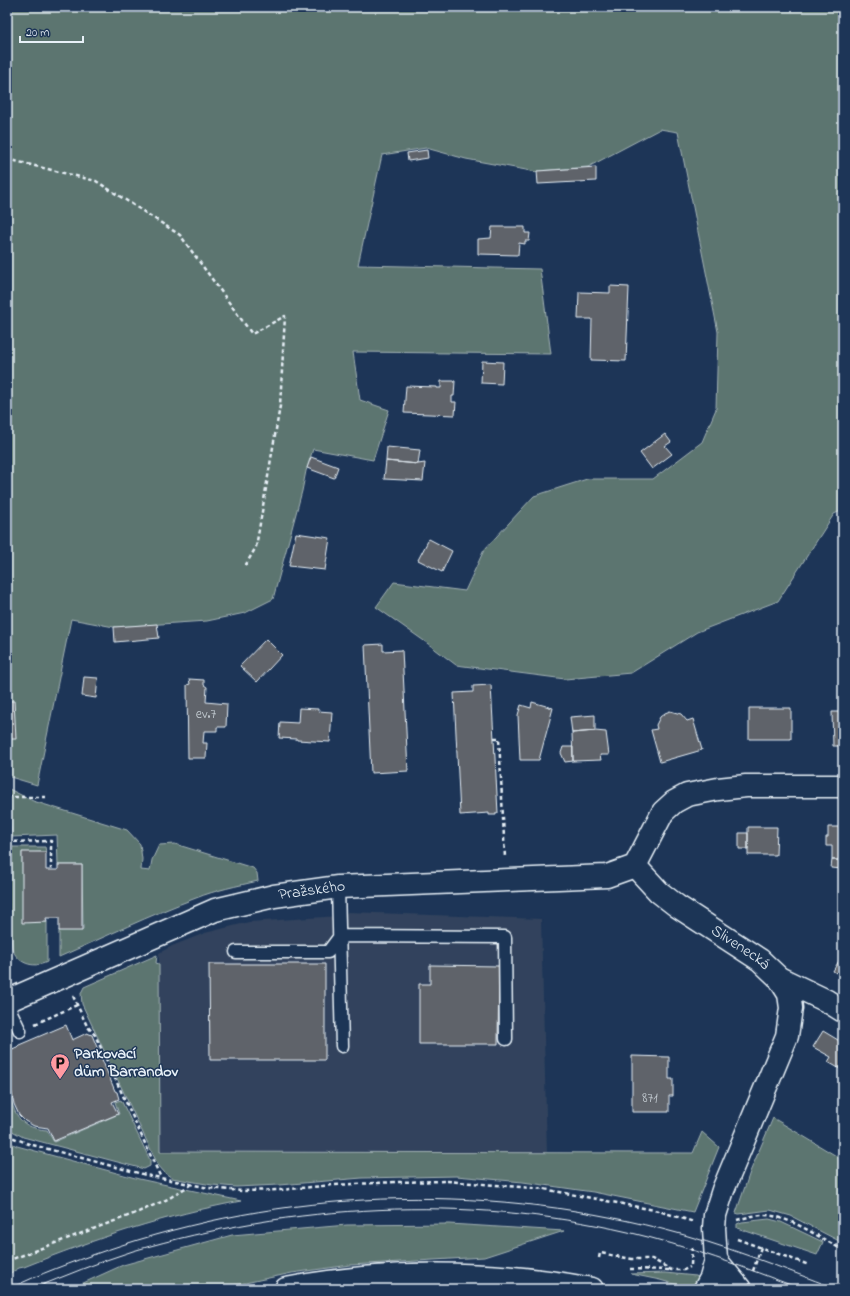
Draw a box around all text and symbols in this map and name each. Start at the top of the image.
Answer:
scale bar [20,18,83,44]
text: 20 m [26,24,49,42]
house number: ev.7 [196,704,216,725]
street label: Pražského [277,875,346,907]
street label: Slivenecká [706,919,776,976]
place label: Parkovací dům Barrandov [74,1042,179,1084]
parking icon: Parkovací dům Barrandov [49,1052,71,1080]
house number: 871 [642,1088,658,1109]

